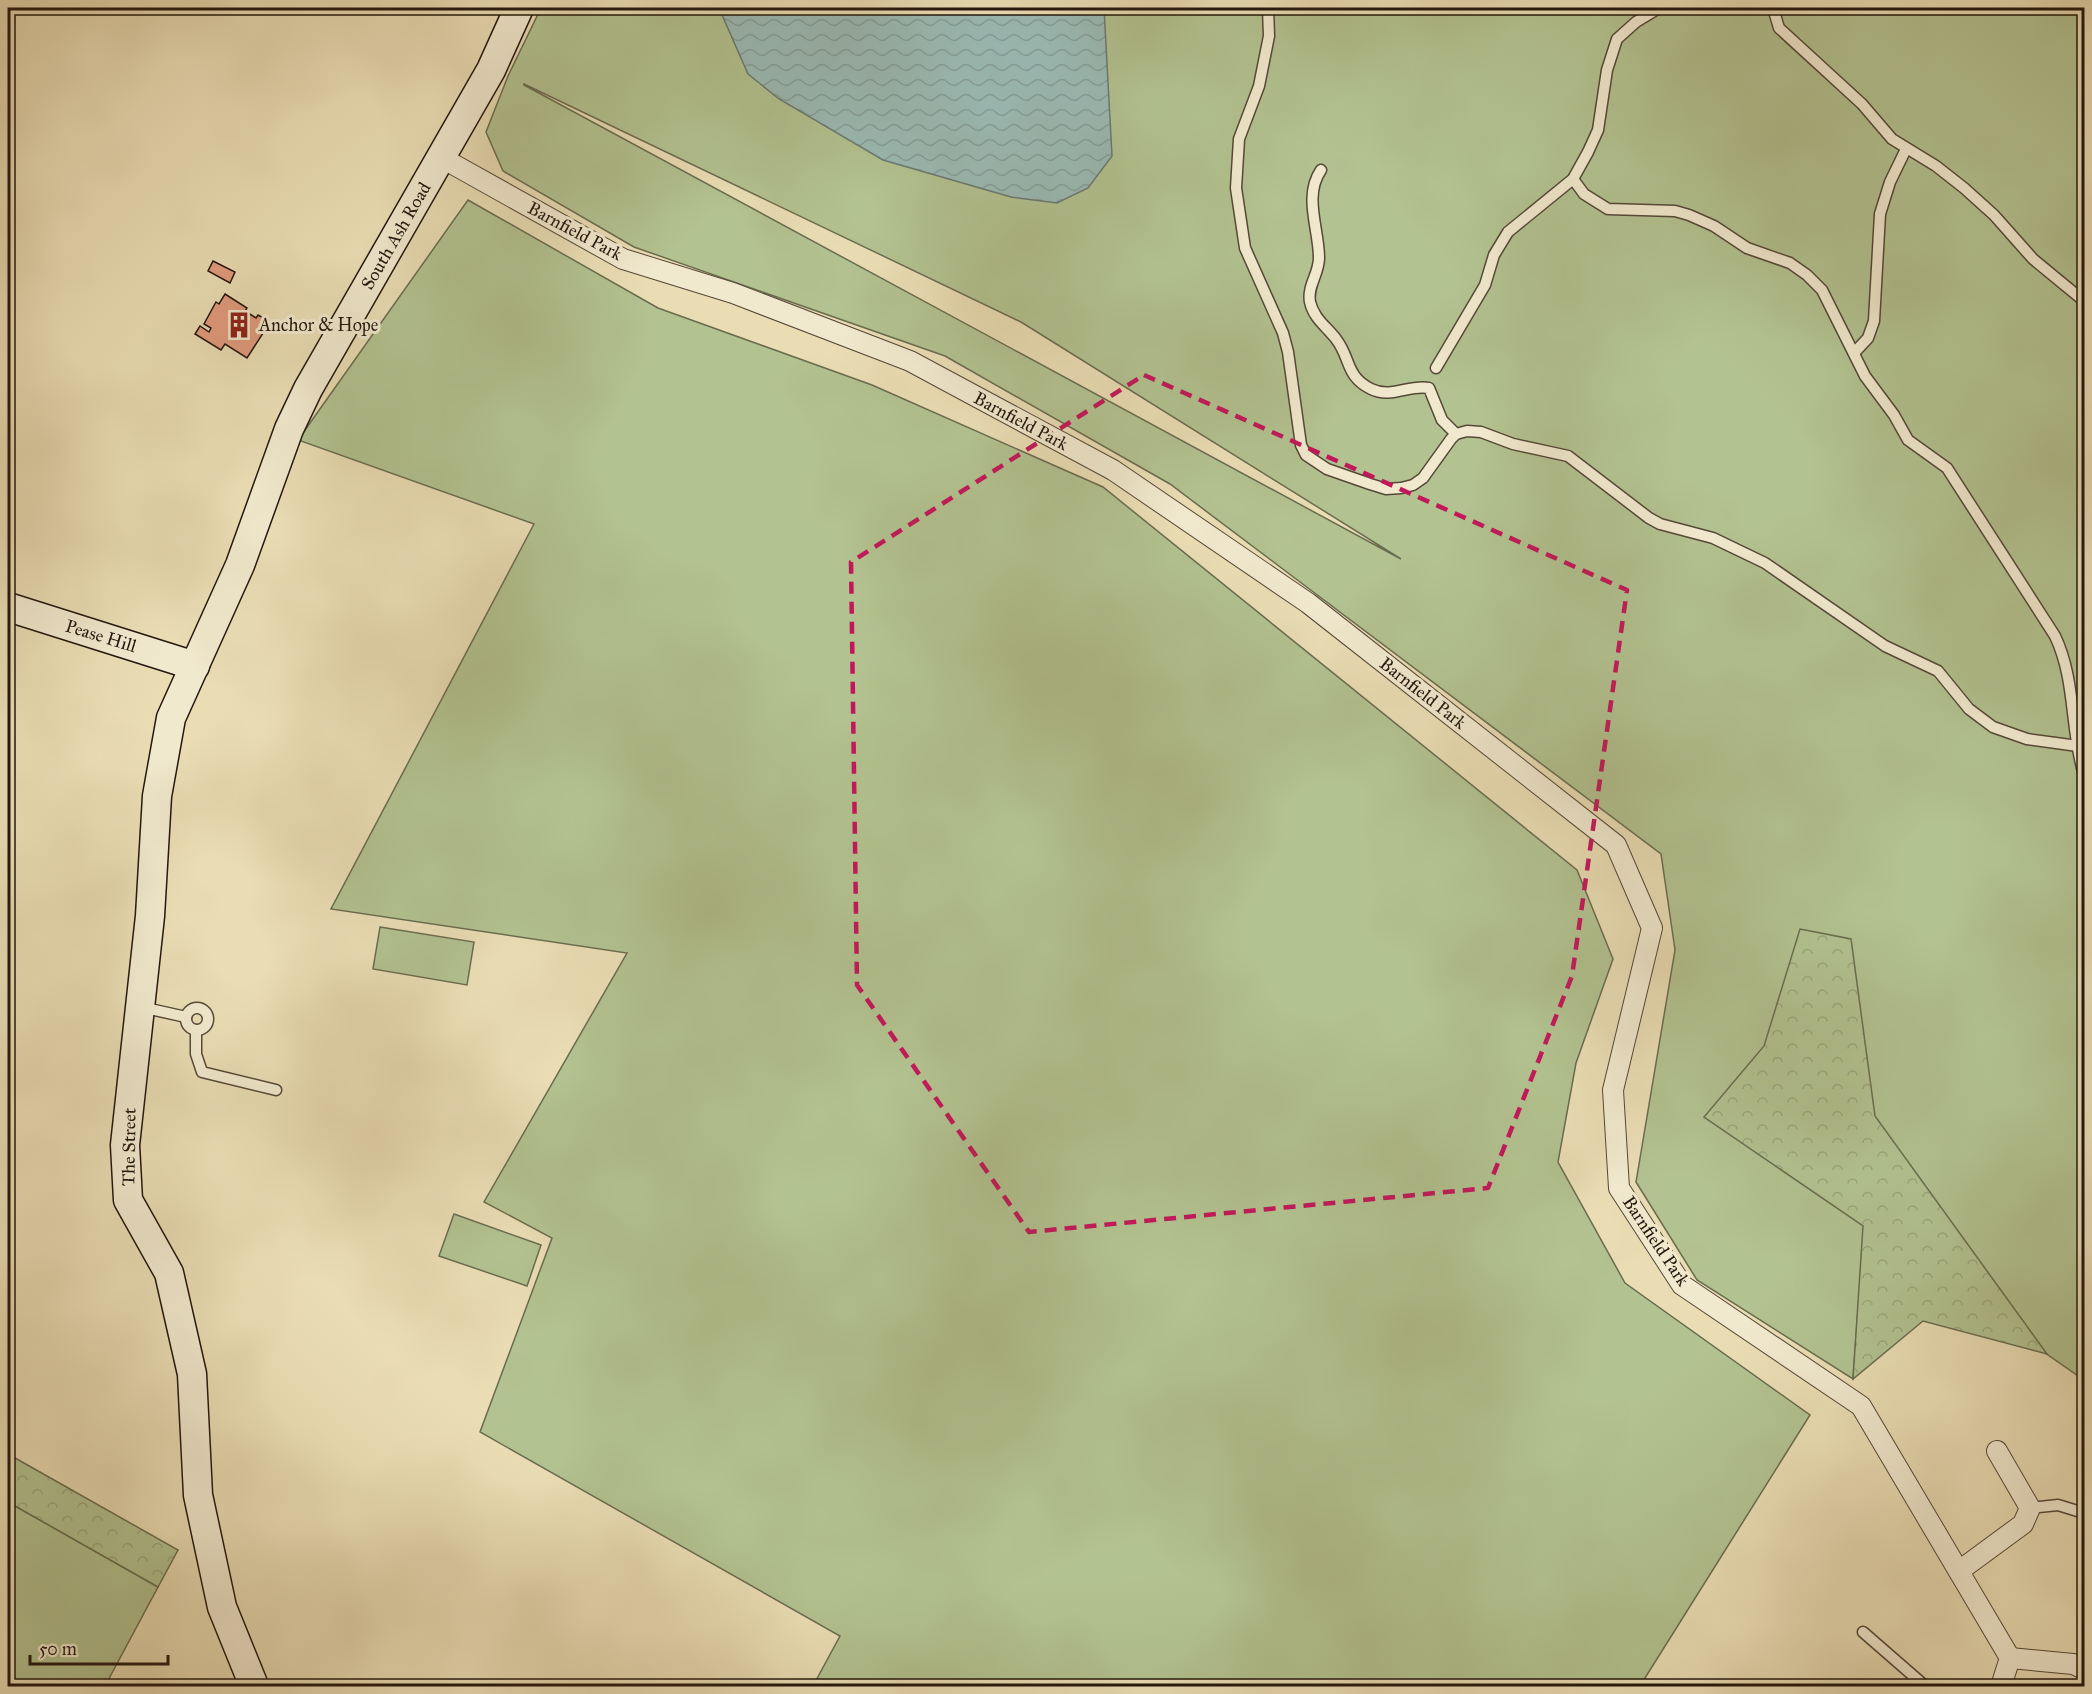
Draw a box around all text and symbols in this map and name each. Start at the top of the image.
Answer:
street label: South Ash Road [356,178,436,294]
street label: Barnfield Park [524,197,627,265]
building icon: Anchor & Hope [224,310,254,340]
place label: Anchor & Hope [258,314,378,336]
street label: Barnfield Park [970,387,1073,455]
street label: Pease Hill [63,615,139,657]
street label: Barnfield Park [1375,652,1471,734]
street label: The Street [117,1107,141,1186]
street label: Barnfield Park [1618,1192,1695,1291]
scale bar [30,1628,168,1666]
text: 50 m [39,1638,77,1660]

